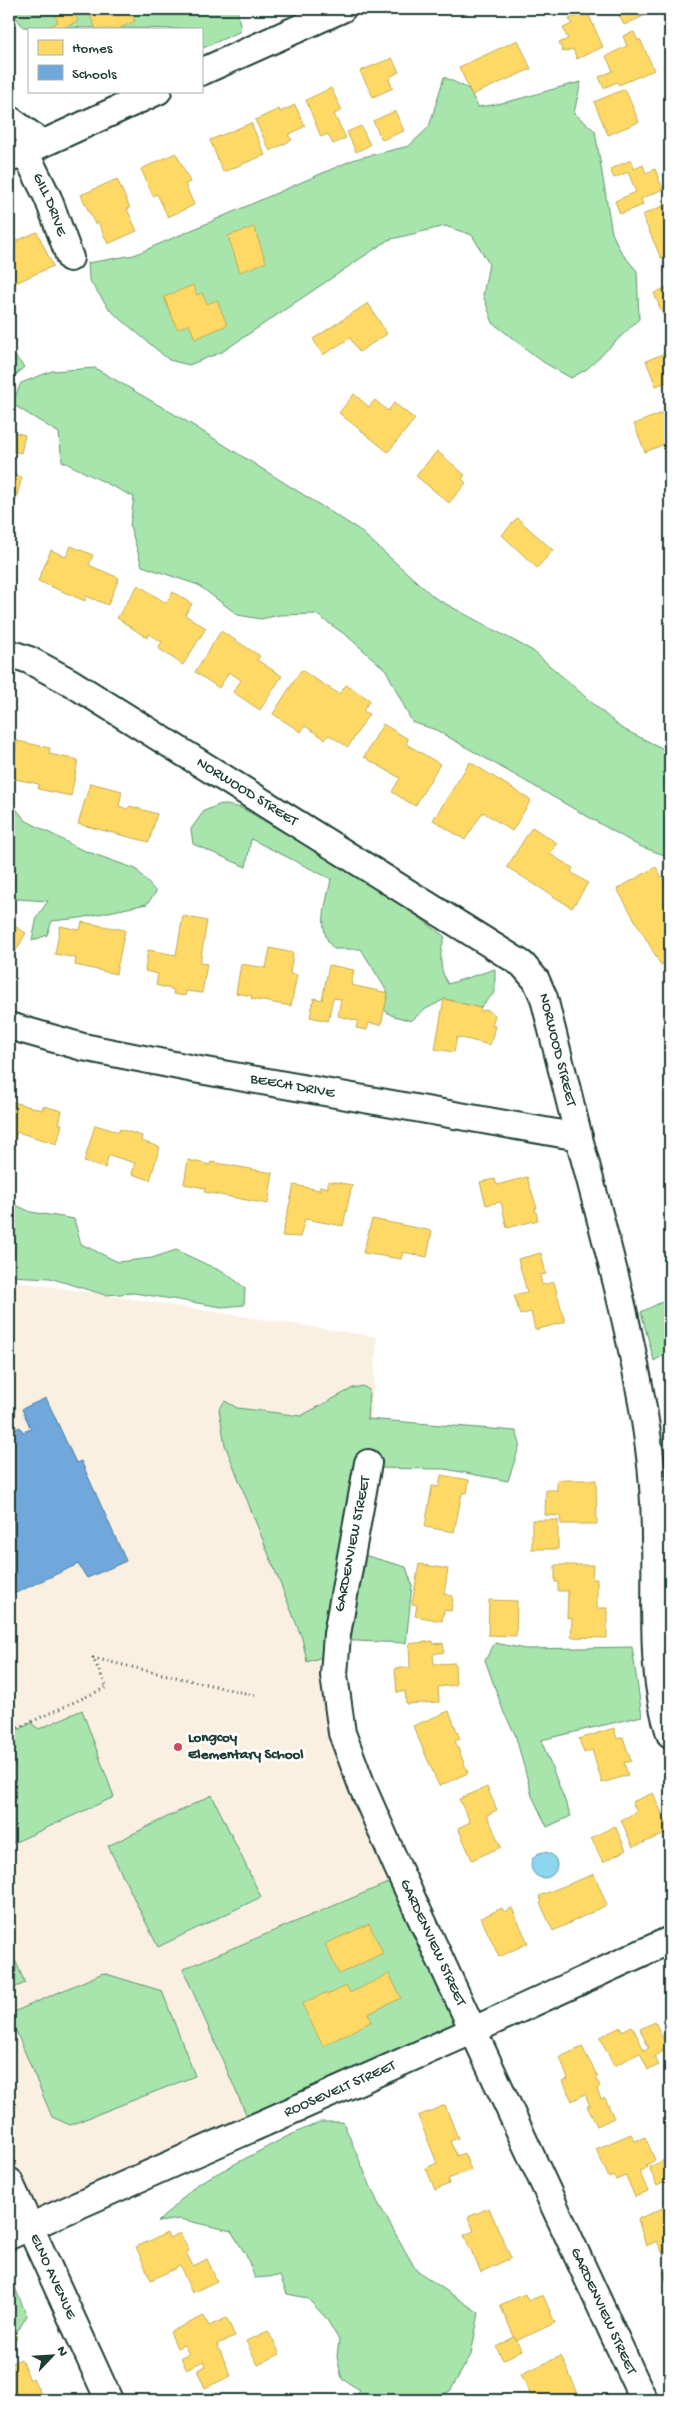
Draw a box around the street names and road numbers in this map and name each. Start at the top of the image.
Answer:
street label: GILL DRIVE [28,170,70,239]
street label: NORWOOD STREET [193,754,302,831]
street label: NORWOOD STREET [534,991,580,1109]
street label: BEECH DRIVE [248,1070,337,1103]
street label: GARDENVIEW STREET [331,1473,375,1613]
street label: GARDENVIEW STREET [395,1876,470,2010]
street label: ROOSEVELT STREET [282,2056,400,2122]
street label: ELNO AVENUE [25,2231,80,2323]
street label: GARDENVIEW STREET [566,2245,641,2379]

